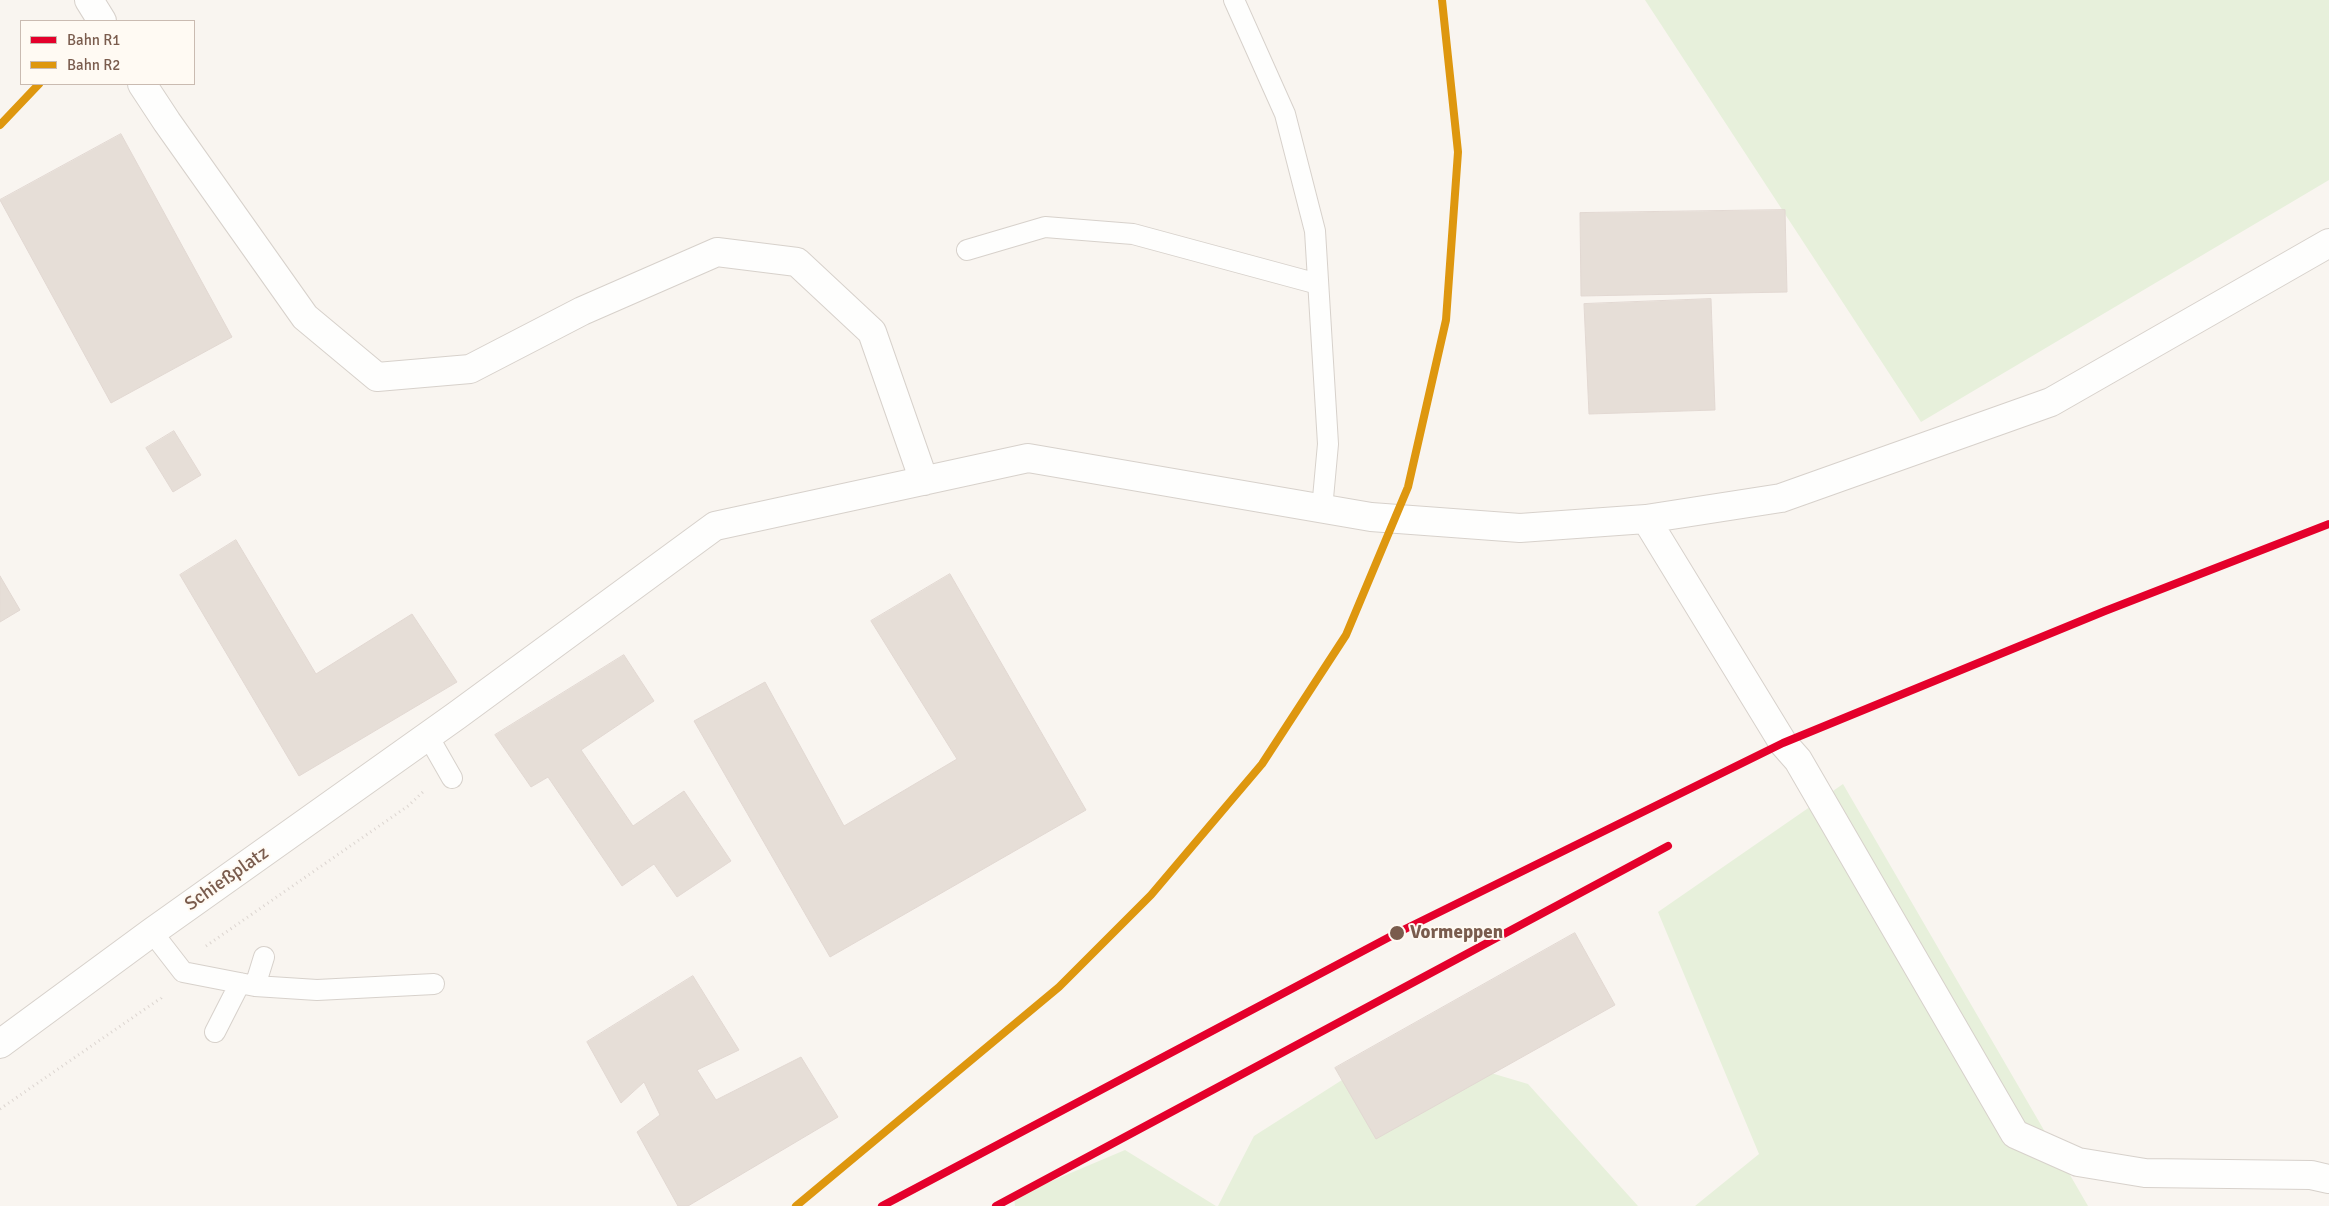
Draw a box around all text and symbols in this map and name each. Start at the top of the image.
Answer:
legend [20,20,195,85]
text: Bahn R1 [67,31,120,49]
text: Bahn R2 [67,56,120,74]
street label: Schießplatz [181,842,273,916]
place label: Vormeppen [1410,922,1503,944]
marker: Vormeppen [1388,924,1406,942]

